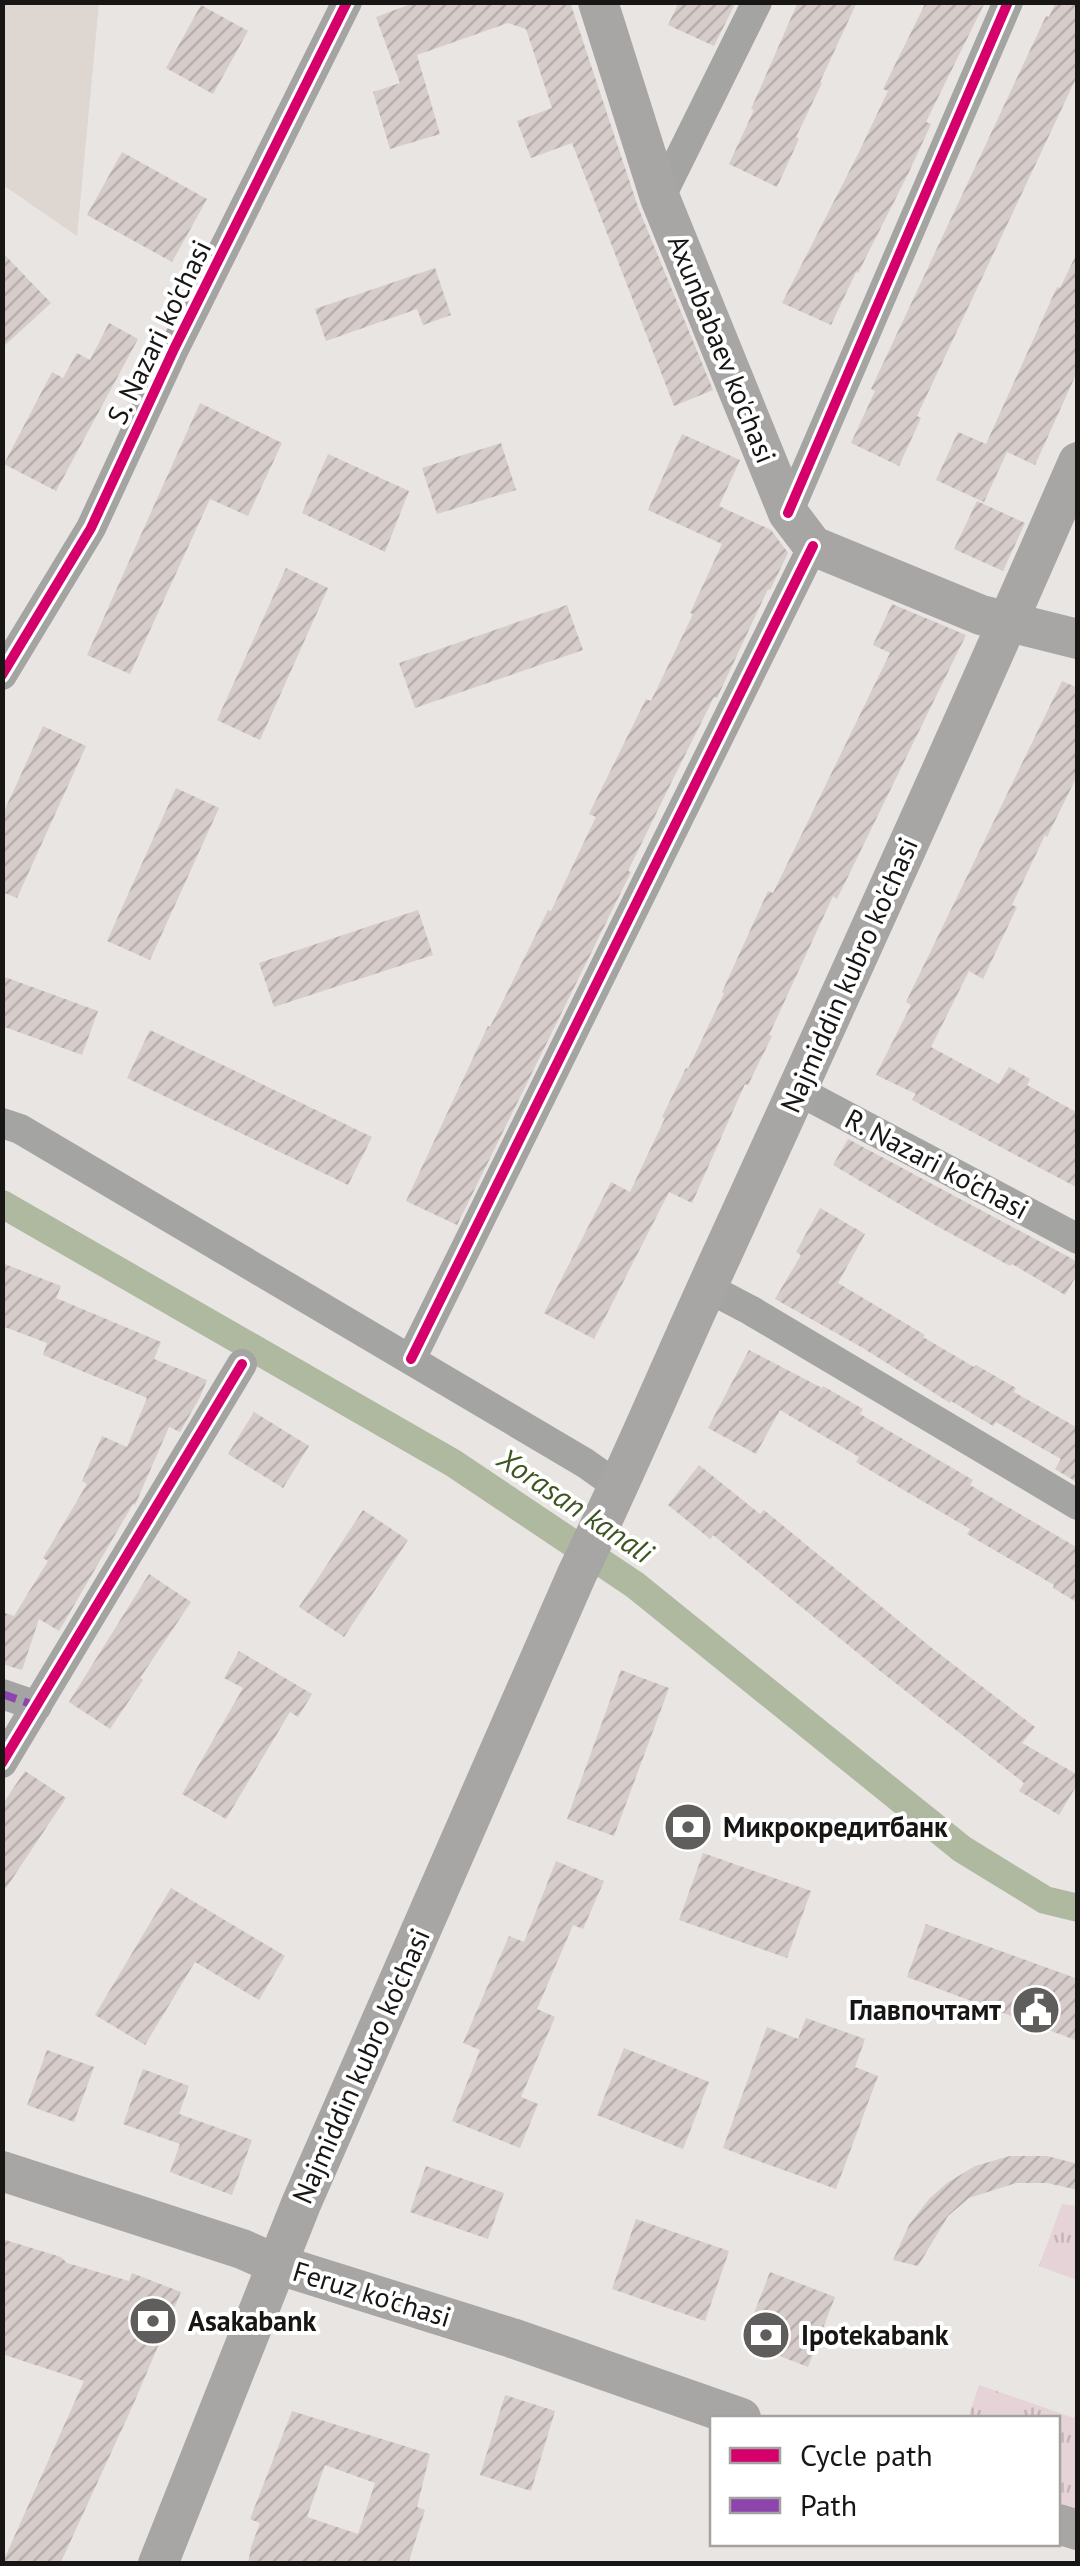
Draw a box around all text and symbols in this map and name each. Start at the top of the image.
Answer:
street label: Axunbabaev ko'chasi [660,229,785,468]
street label: S. Nazari ko'chasi [98,233,219,430]
street label: Najmiddin kubro ko'chasi [771,831,926,1118]
street label: R. Nazari ko'chasi [839,1100,1035,1227]
water label: Xorasan kanali [490,1438,662,1572]
bank icon: Микрокредитбанк [662,1801,714,1853]
place label: Микрокредитбанк [723,1808,948,1845]
street label: Najmiddin kubro ko'chasi [283,1922,438,2209]
public building icon: Главпочтамт [1010,1984,1062,2036]
place label: Главпочтамт [849,1991,1001,2028]
street label: Feruz ko'chasi [289,2252,456,2335]
bank icon: Asakabank [127,2295,179,2347]
place label: Asakabank [188,2302,316,2339]
bank icon: Ipotekabank [740,2309,792,2361]
place label: Ipotekabank [801,2316,949,2353]
legend [710,2416,1060,2546]
text: Cycle path [800,2435,933,2474]
text: Path [800,2485,857,2524]

